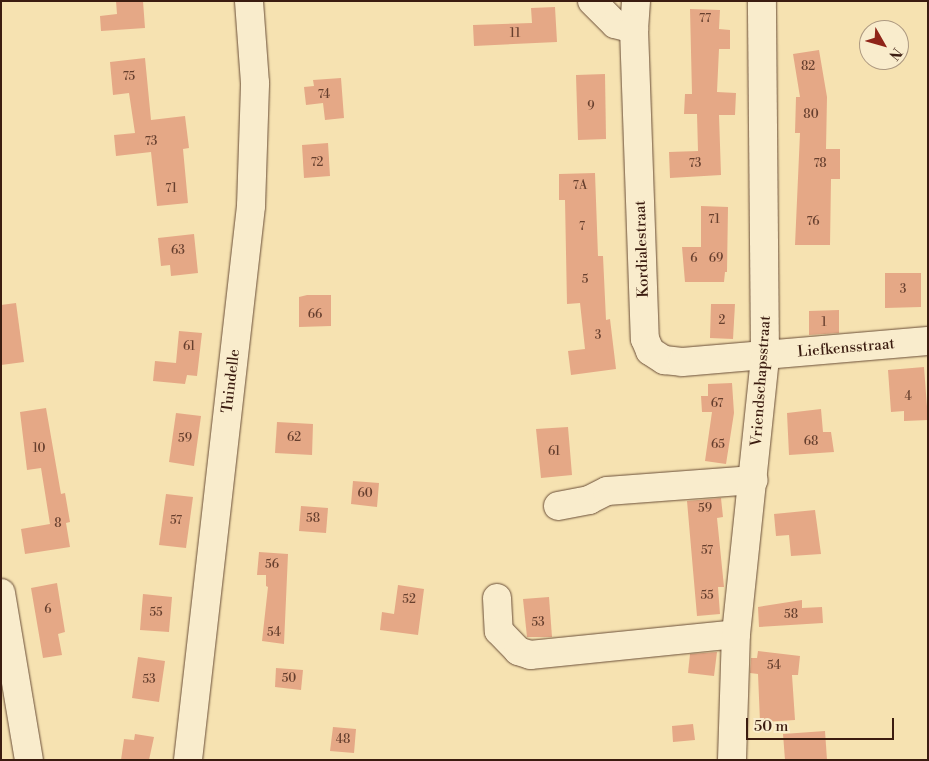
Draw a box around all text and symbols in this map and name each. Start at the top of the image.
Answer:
house number: 77 [699,12,711,26]
north arrow [859,20,909,70]
house number: 11 [510,27,520,41]
text: N [885,44,906,64]
house number: 82 [801,60,815,74]
house number: 75 [123,70,135,84]
house number: 74 [318,88,330,102]
house number: 9 [587,100,595,114]
house number: 80 [803,108,819,122]
house number: 73 [145,135,157,149]
house number: 72 [311,156,323,170]
house number: 73 [689,157,701,171]
house number: 78 [813,157,827,171]
house number: 7A [573,179,587,193]
house number: 71 [165,182,177,196]
street label: Kordialestraat [631,200,653,298]
house number: 71 [708,213,720,227]
house number: 76 [807,215,819,229]
house number: 7 [579,220,585,234]
house number: 63 [171,244,185,258]
house number: 6 [690,252,698,266]
house number: 69 [709,252,723,266]
house number: 5 [582,273,588,287]
house number: 3 [900,283,906,297]
house number: 66 [308,308,322,322]
house number: 2 [719,314,725,328]
street label: Vriendschapsstraat [747,315,775,447]
house number: 1 [821,316,827,330]
house number: 3 [595,329,601,343]
street label: Liefkensstraat [797,335,895,361]
house number: 61 [183,340,195,354]
street label: Tuindelle [218,348,244,414]
house number: 4 [904,390,912,404]
house number: 67 [711,397,723,411]
house number: 62 [287,431,301,445]
house number: 59 [178,432,192,446]
house number: 68 [804,435,818,449]
house number: 65 [711,438,725,452]
house number: 10 [33,442,45,456]
house number: 61 [548,445,560,459]
house number: 60 [357,487,373,501]
house number: 59 [698,502,712,516]
house number: 58 [306,512,320,526]
house number: 57 [170,514,182,528]
house number: 8 [54,517,62,531]
house number: 57 [701,544,713,558]
house number: 56 [265,558,279,572]
house number: 55 [700,589,714,603]
house number: 52 [402,593,416,607]
house number: 6 [44,603,52,617]
house number: 55 [149,606,163,620]
house number: 58 [784,608,798,622]
house number: 53 [531,616,545,630]
house number: 54 [267,626,281,640]
house number: 54 [767,659,781,673]
house number: 50 [282,672,296,686]
house number: 53 [142,673,156,687]
scale bar [749,708,896,740]
text: 50 m [754,717,788,736]
house number: 48 [336,733,350,747]

